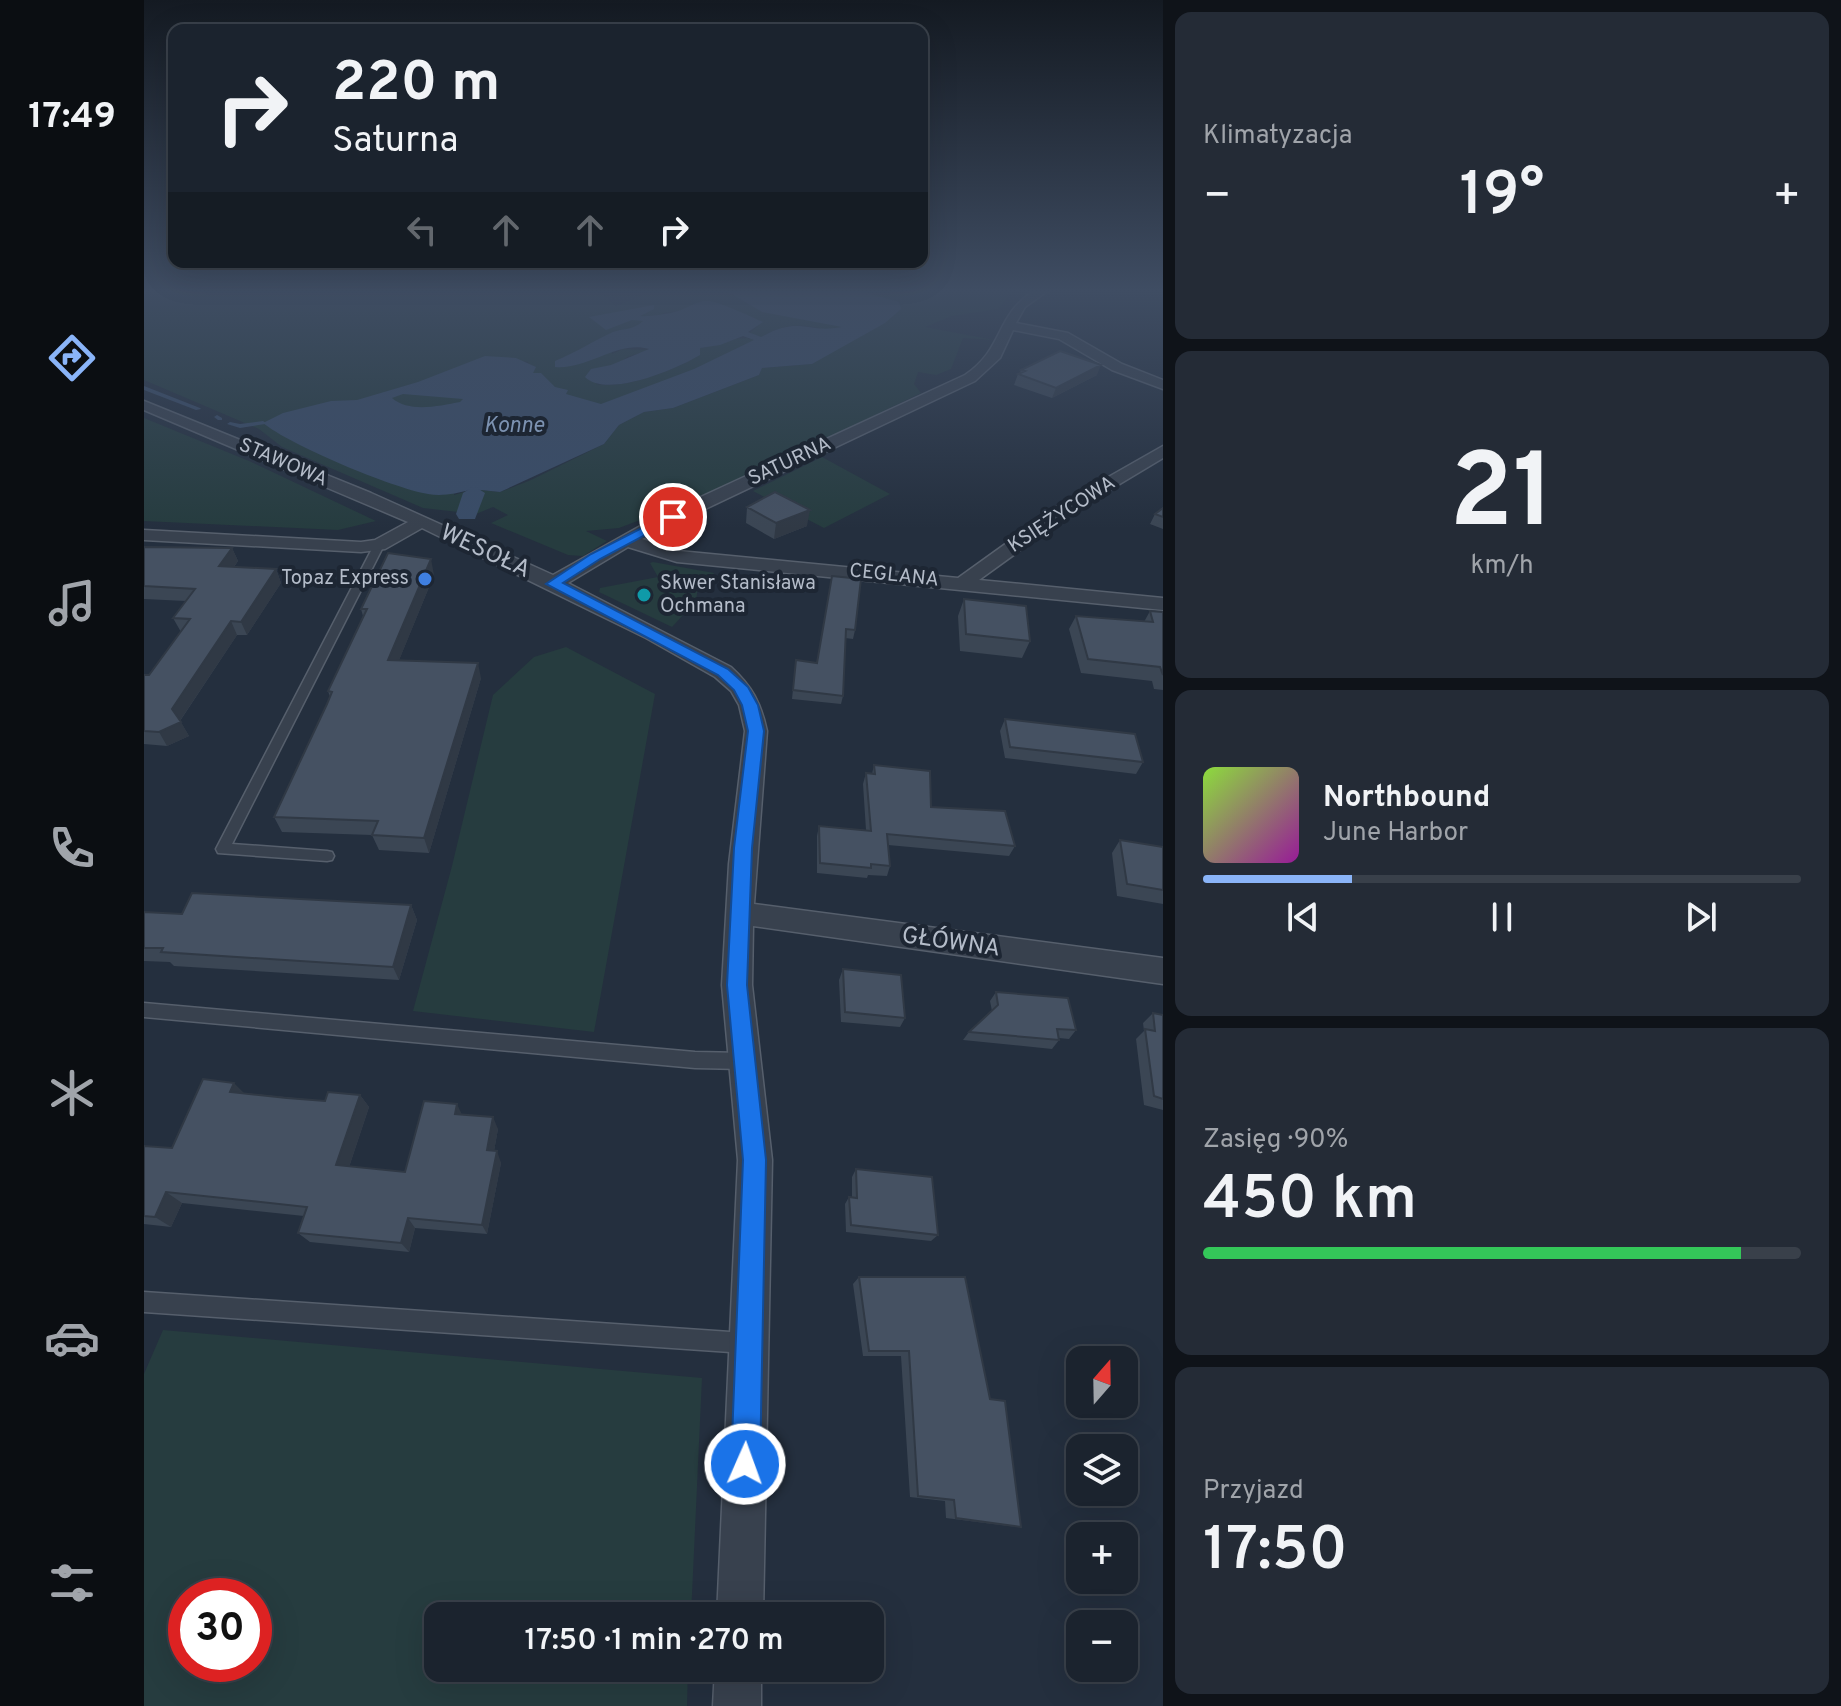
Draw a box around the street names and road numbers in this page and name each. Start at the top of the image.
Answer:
street label: SATURNA [744,431,836,493]
street label: STAWOWA [235,433,331,493]
street label: KSIĘŻYCOWA [1003,470,1121,559]
street label: WESOŁA [435,518,535,586]
street label: CEGLANA [848,558,940,594]
street label: GŁÓWNA [900,919,1002,965]

